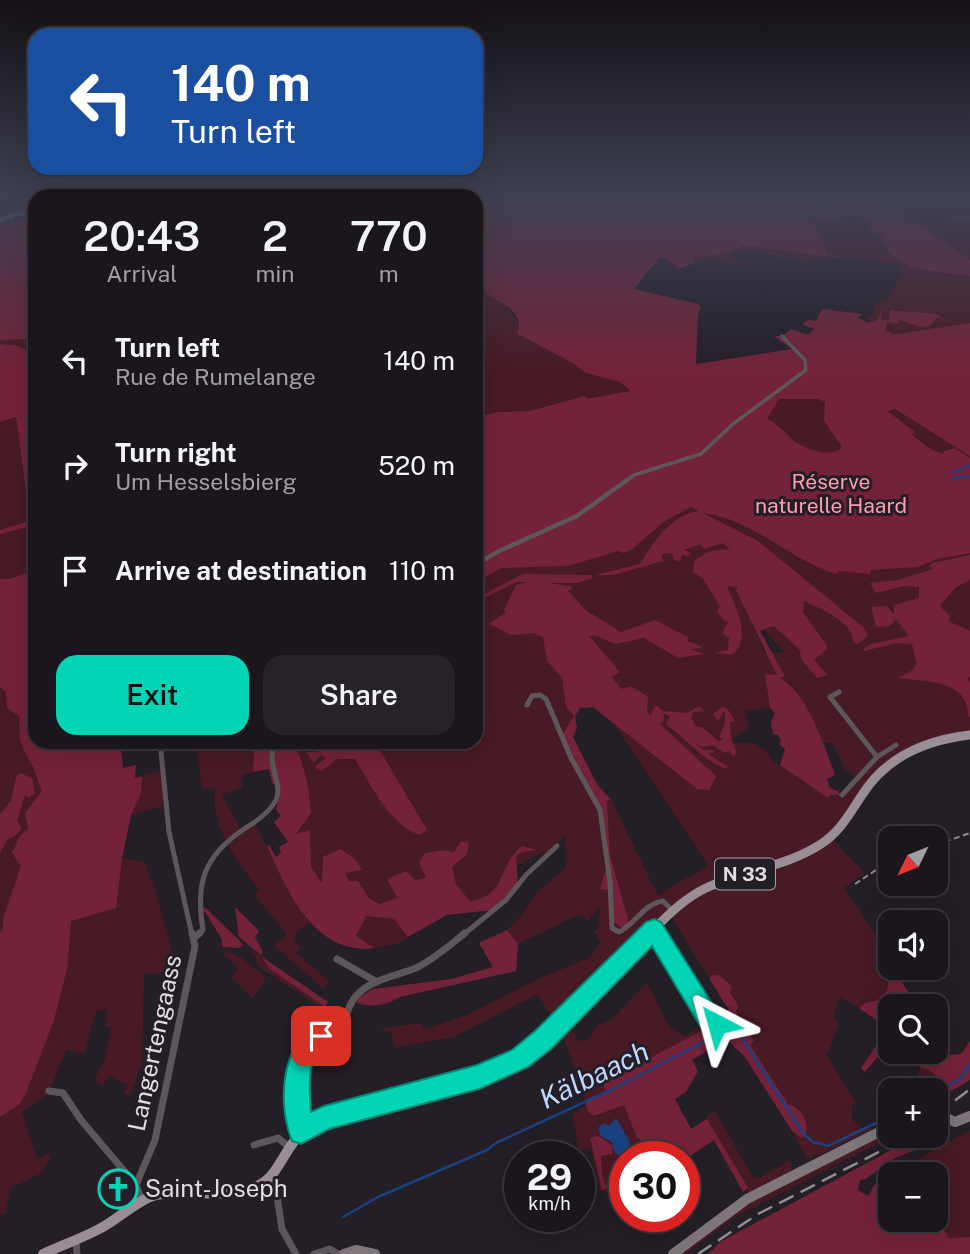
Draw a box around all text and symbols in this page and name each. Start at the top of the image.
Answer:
text: 140 m [171,54,311,112]
icon: left [56,56,147,147]
text: Turn left [171,113,296,150]
text: 20:43 [83,211,200,260]
text: 2 [262,211,288,260]
text: 770 [350,211,428,260]
text: Arrival [106,260,177,287]
text: min [256,260,295,287]
text: m [379,260,399,287]
text: Turn left [115,332,220,363]
icon: left [56,342,94,380]
text: 140 m [383,345,455,376]
text: Rue de Rumelange [115,363,316,390]
text: Turn right [115,437,237,468]
icon: right [56,447,94,485]
text: 520 m [378,450,455,481]
text: Um Hesselsbierg [115,468,297,495]
park label: Réserve naturelle Haard [755,469,907,518]
icon: arrive [56,552,94,590]
text: Arrive at destination [115,555,367,586]
text: 110 m [389,555,455,586]
button: Exit [56,655,249,735]
button: Share [263,655,455,735]
north arrow [878,826,948,896]
map controls [878,826,948,1232]
road number: N 33 [715,859,775,890]
button: sound [878,910,948,980]
street label: Langertengaass [122,952,186,1133]
position arrow [680,987,754,1061]
button: search [878,994,948,1064]
pin [291,1006,351,1066]
icon: arrive [302,1017,340,1055]
water label: Kälbaach [534,1034,654,1115]
button: + [878,1078,948,1148]
speed limit sign: 30 [609,1141,700,1232]
text: 29 [527,1157,572,1198]
button: − [878,1162,948,1232]
church icon: Saint-Joseph [97,1168,139,1210]
place label: Saint-Joseph [145,1174,287,1202]
text: km/h [528,1193,571,1214]

